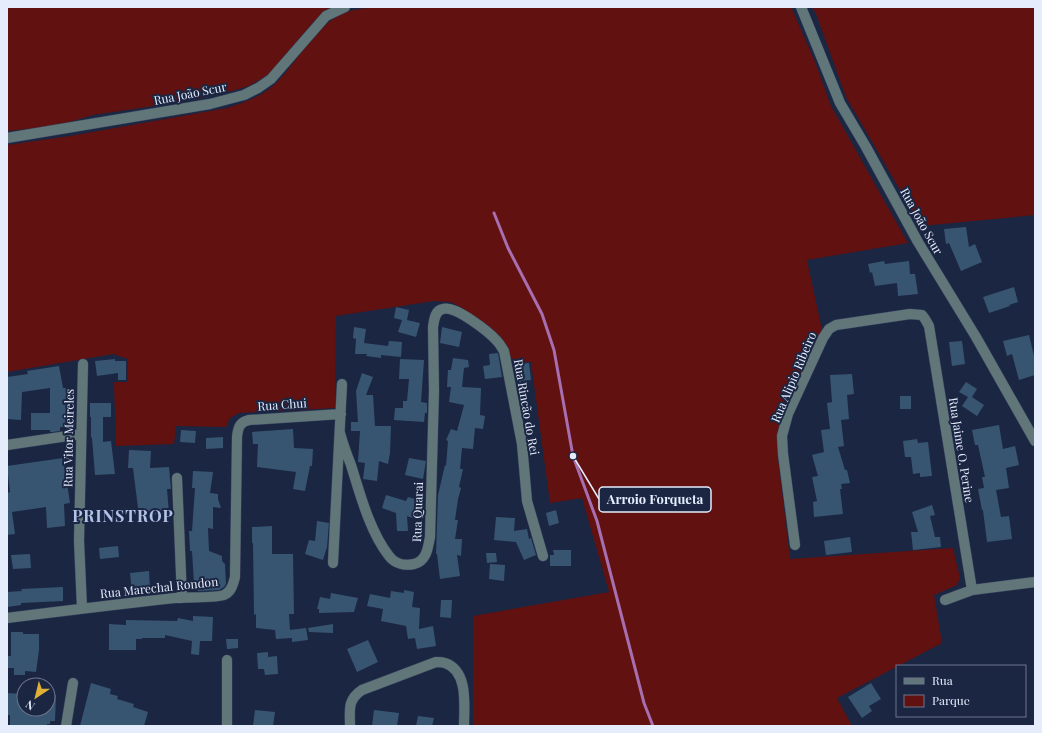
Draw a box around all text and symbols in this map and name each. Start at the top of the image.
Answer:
street label: Rua João Scur [152,78,228,108]
street label: Rua João Scur [897,185,947,258]
street label: Rua Alipio Ribeiro [767,329,819,425]
street label: Rua Rincão do Rei [511,358,543,457]
street label: Rua Vitor Meireles [59,389,77,487]
street label: Rua Chui [257,394,308,414]
street label: Rua Jaime O. Perine [946,396,978,504]
street label: Rua Quarai [408,481,426,542]
callout: Arroio Forqueta [599,487,711,512]
text: Arroio Forqueta [606,490,703,507]
district label: PRINSTROP [72,505,174,526]
street label: Rua Marechal Rondon [99,573,219,601]
legend [896,665,1026,717]
text: Rua [932,672,953,688]
north arrow [16,677,56,717]
text: Parque [932,692,970,708]
text: N [22,697,38,714]

